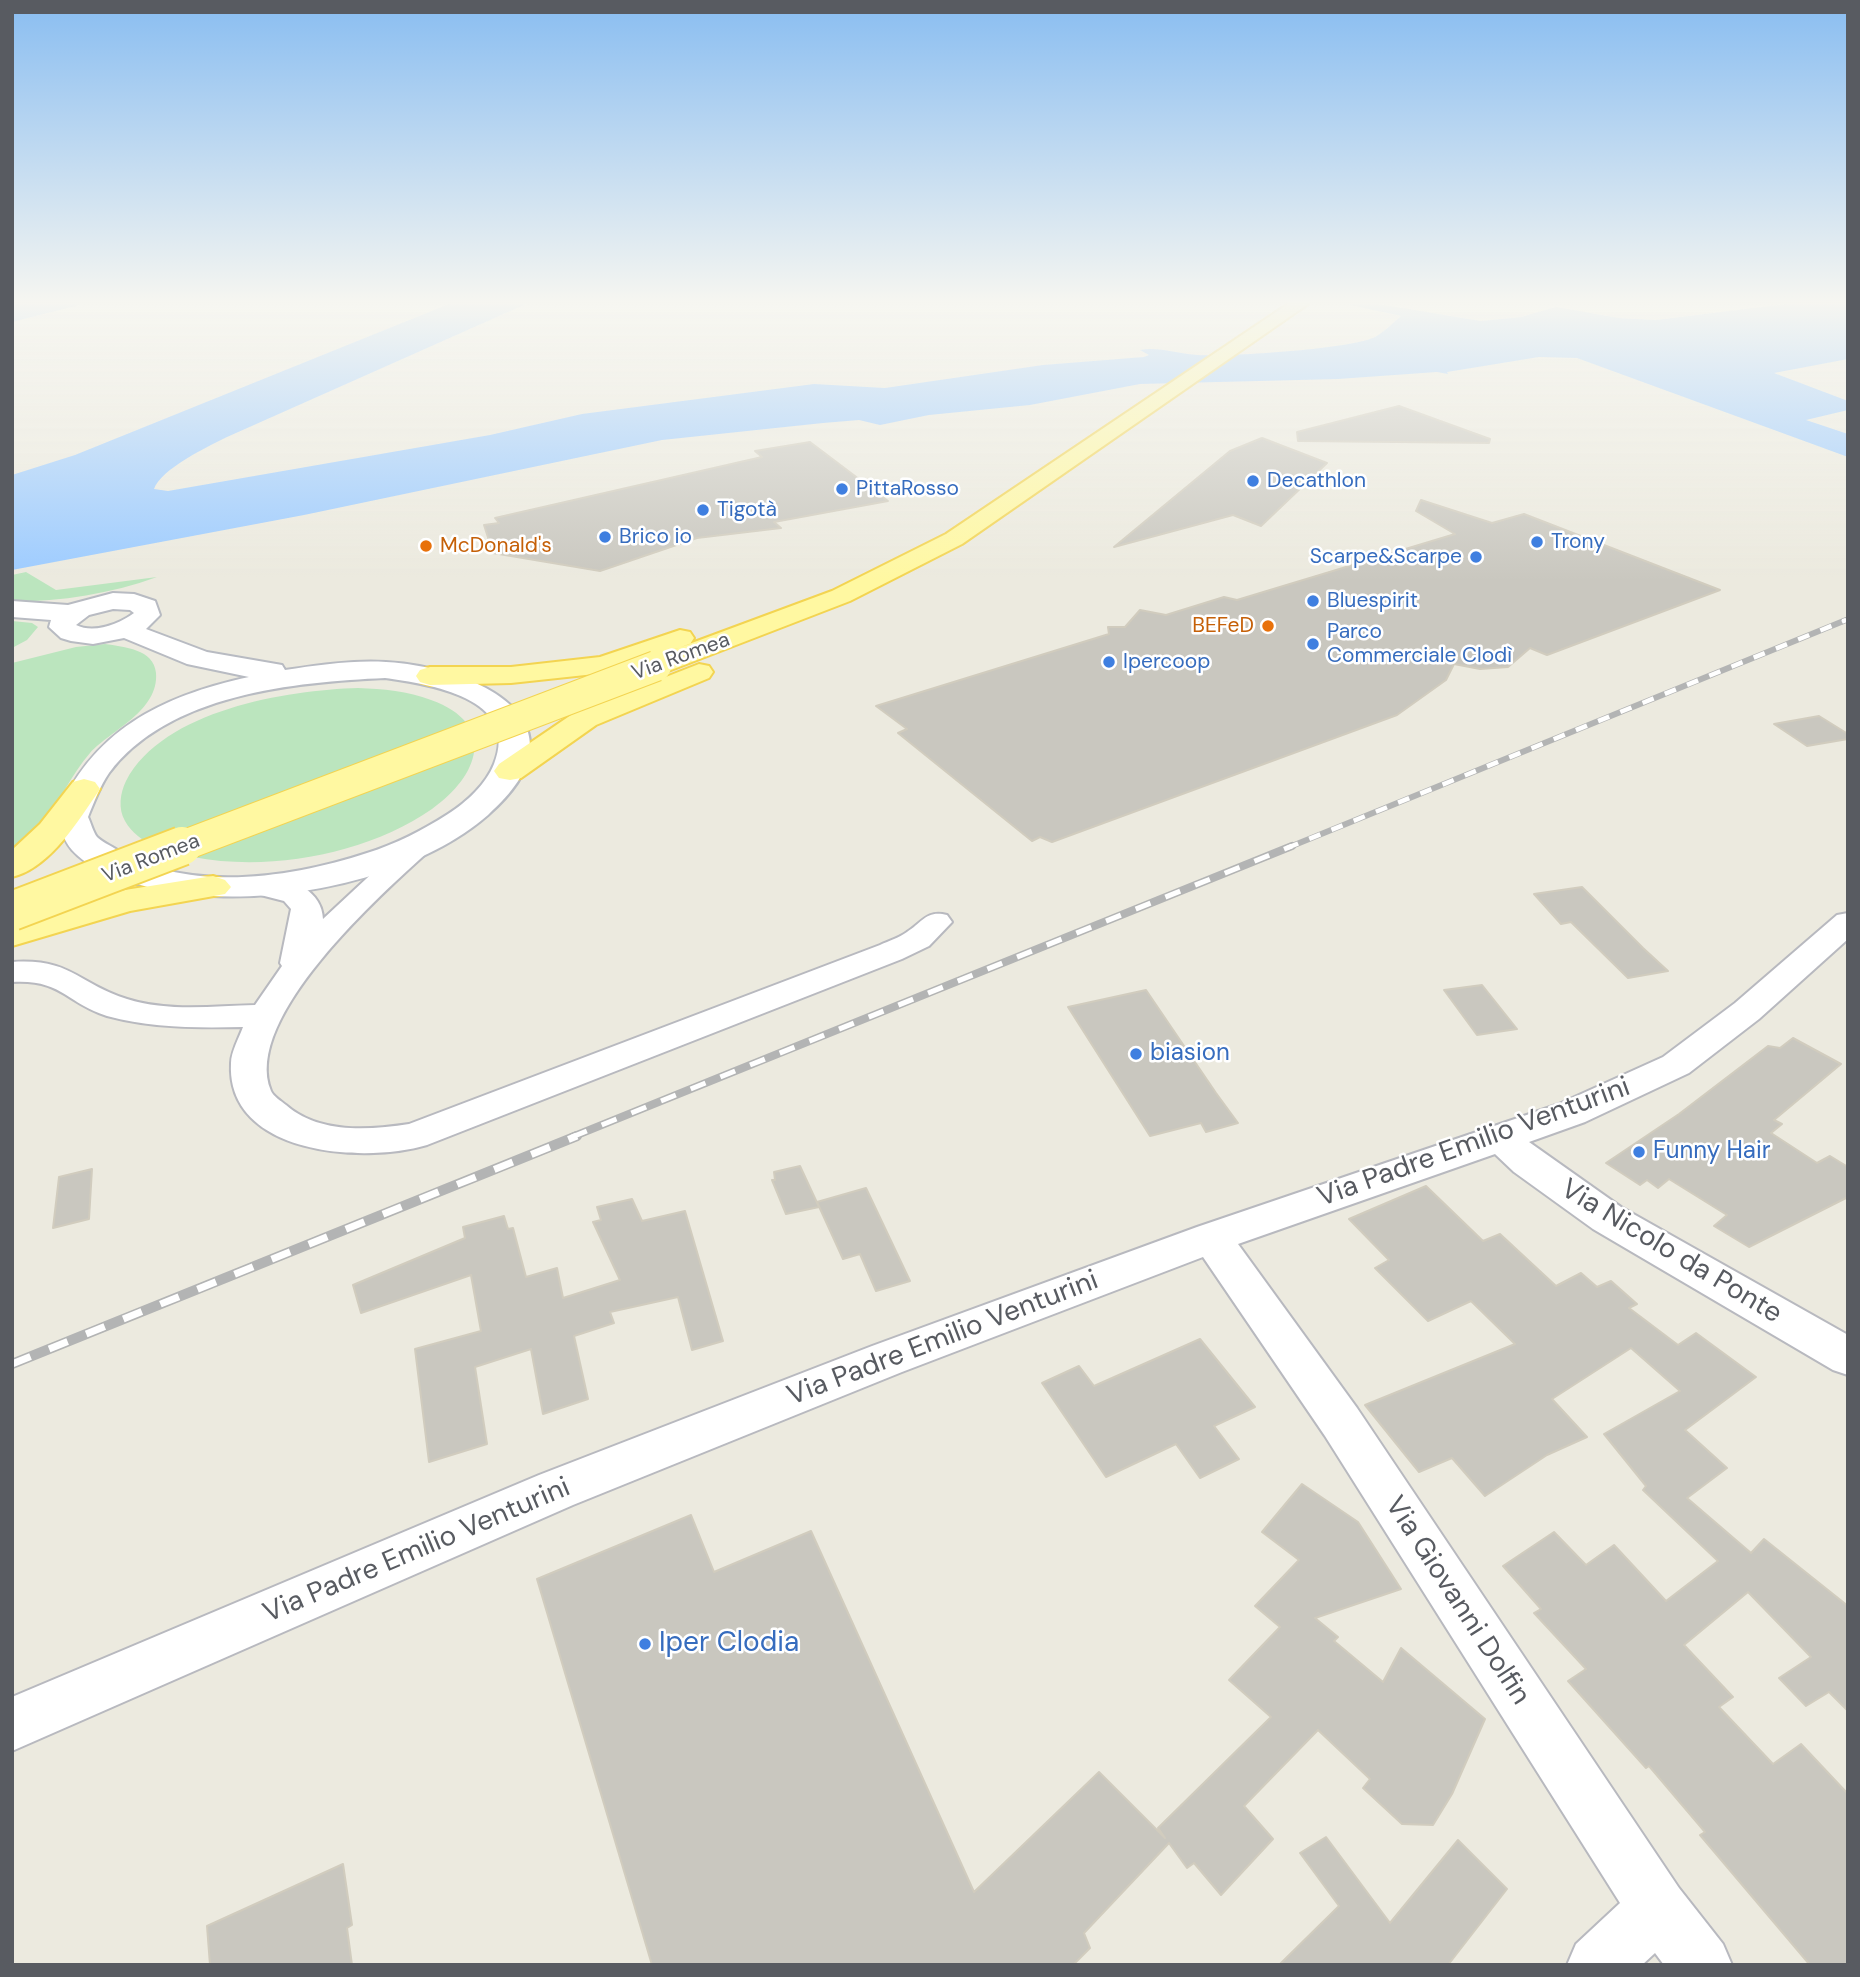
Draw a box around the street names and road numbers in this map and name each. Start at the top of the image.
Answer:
street label: Via Romea [629,628,733,686]
street label: Via Romea [99,829,203,889]
street label: Via Padre Emilio Venturini [1313,1071,1635,1215]
street label: Via Nicolo da Ponte [1554,1173,1788,1331]
street label: Via Padre Emilio Venturini [783,1264,1103,1414]
street label: Via Padre Emilio Venturini [259,1471,575,1631]
street label: Via Giovanni Dolfin [1377,1491,1537,1711]

